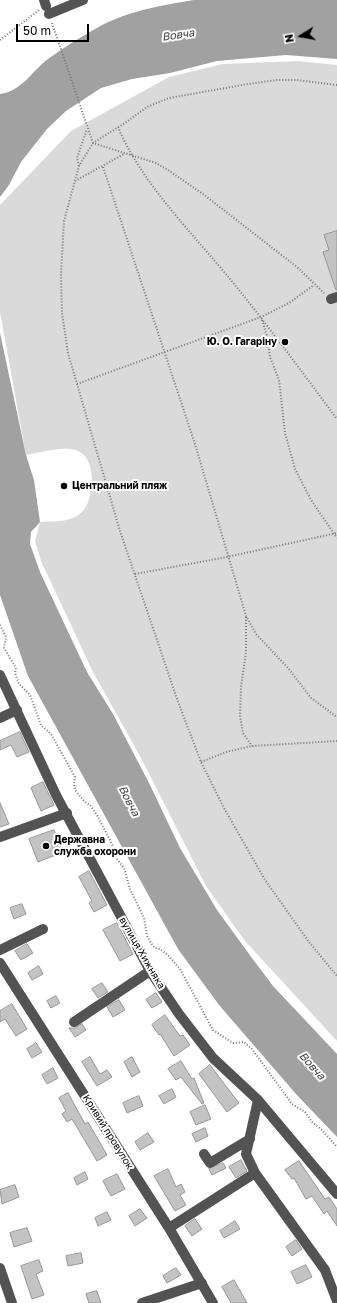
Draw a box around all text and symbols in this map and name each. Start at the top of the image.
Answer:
scale bar [18,16,91,42]
north arrow [281,16,321,56]
text: 50 m [23,23,51,38]
water label: Вовча [161,26,195,44]
text: N [282,33,296,44]
place label: Ю. О. Гагаріну [207,336,277,348]
marker: Ю. О. Гагаріну [280,337,290,347]
place label: Центральний пляж [72,480,167,492]
marker: Центральний пляж [59,481,69,491]
water label: Вовча [116,784,142,818]
place label: Державна служба охорони [54,834,136,858]
marker: Державна служба охорони [41,841,51,851]
street label: вулиця Хижняка [117,915,167,991]
water label: Вовча [296,1050,328,1082]
street label: Кривий провулок [80,1092,136,1172]

